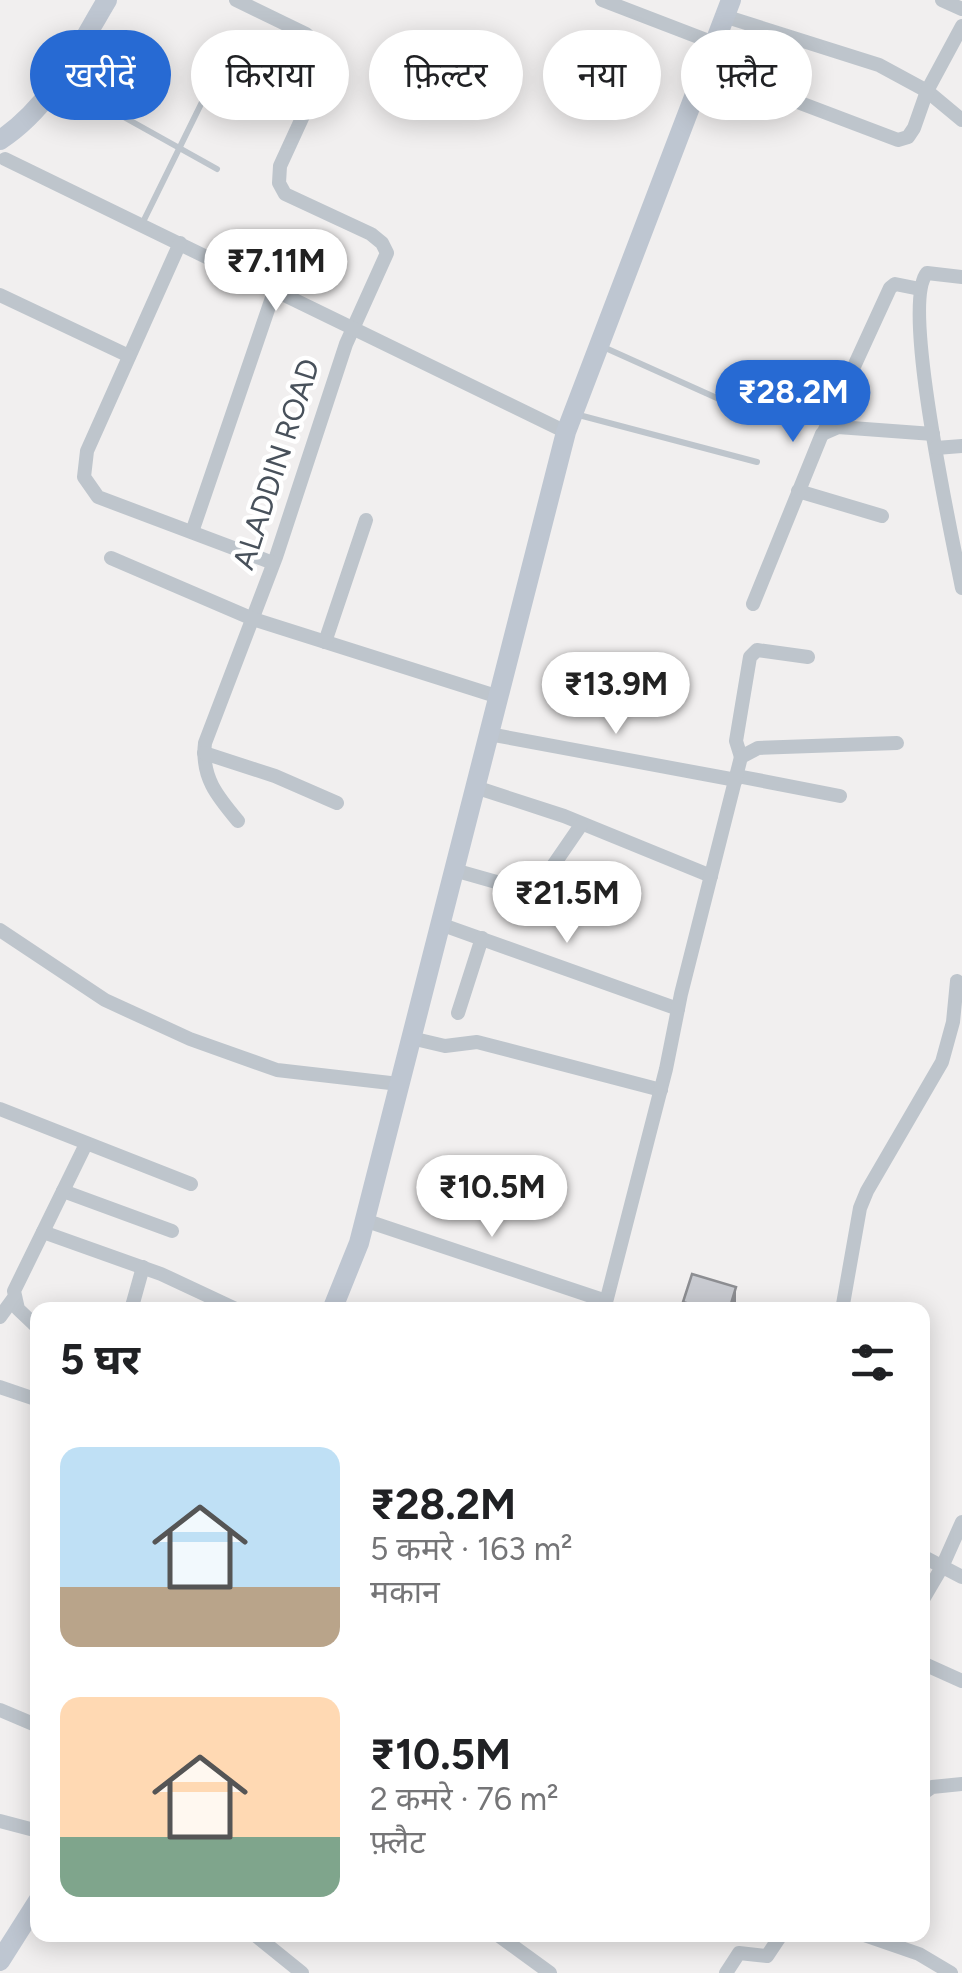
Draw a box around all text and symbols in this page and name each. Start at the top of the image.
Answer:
chip: खरीदें [30,30,171,120]
chip: किराया [191,30,349,120]
chip: फ़िल्टर [369,30,523,120]
chip: नया [543,30,661,120]
chip: फ़्लैट [681,30,812,120]
pin: ₹7.11M [195,229,357,314]
text: ₹7.11M [226,242,326,280]
street label: ALADDIN ROAD [225,354,327,574]
pin: ₹28.2M [712,360,874,445]
text: ₹28.2M [737,373,849,411]
pin: ₹13.9M [535,652,697,737]
text: ₹13.9M [564,665,668,703]
pin: ₹21.5M [486,861,648,946]
text: ₹21.5M [514,874,620,912]
pin: ₹10.5M [411,1155,573,1240]
text: ₹10.5M [438,1168,546,1206]
text: 5 घर [60,1334,140,1385]
icon: filters [845,1335,900,1390]
text: ₹28.2M [370,1479,516,1530]
icon: home [140,1487,260,1607]
text: 5 कमरे · 163 m² [370,1530,572,1568]
text: मकान [370,1573,440,1611]
text: ₹10.5M [370,1729,511,1780]
icon: home [140,1737,260,1857]
text: 2 कमरे · 76 m² [370,1780,559,1818]
text: फ़्लैट [370,1823,425,1861]

